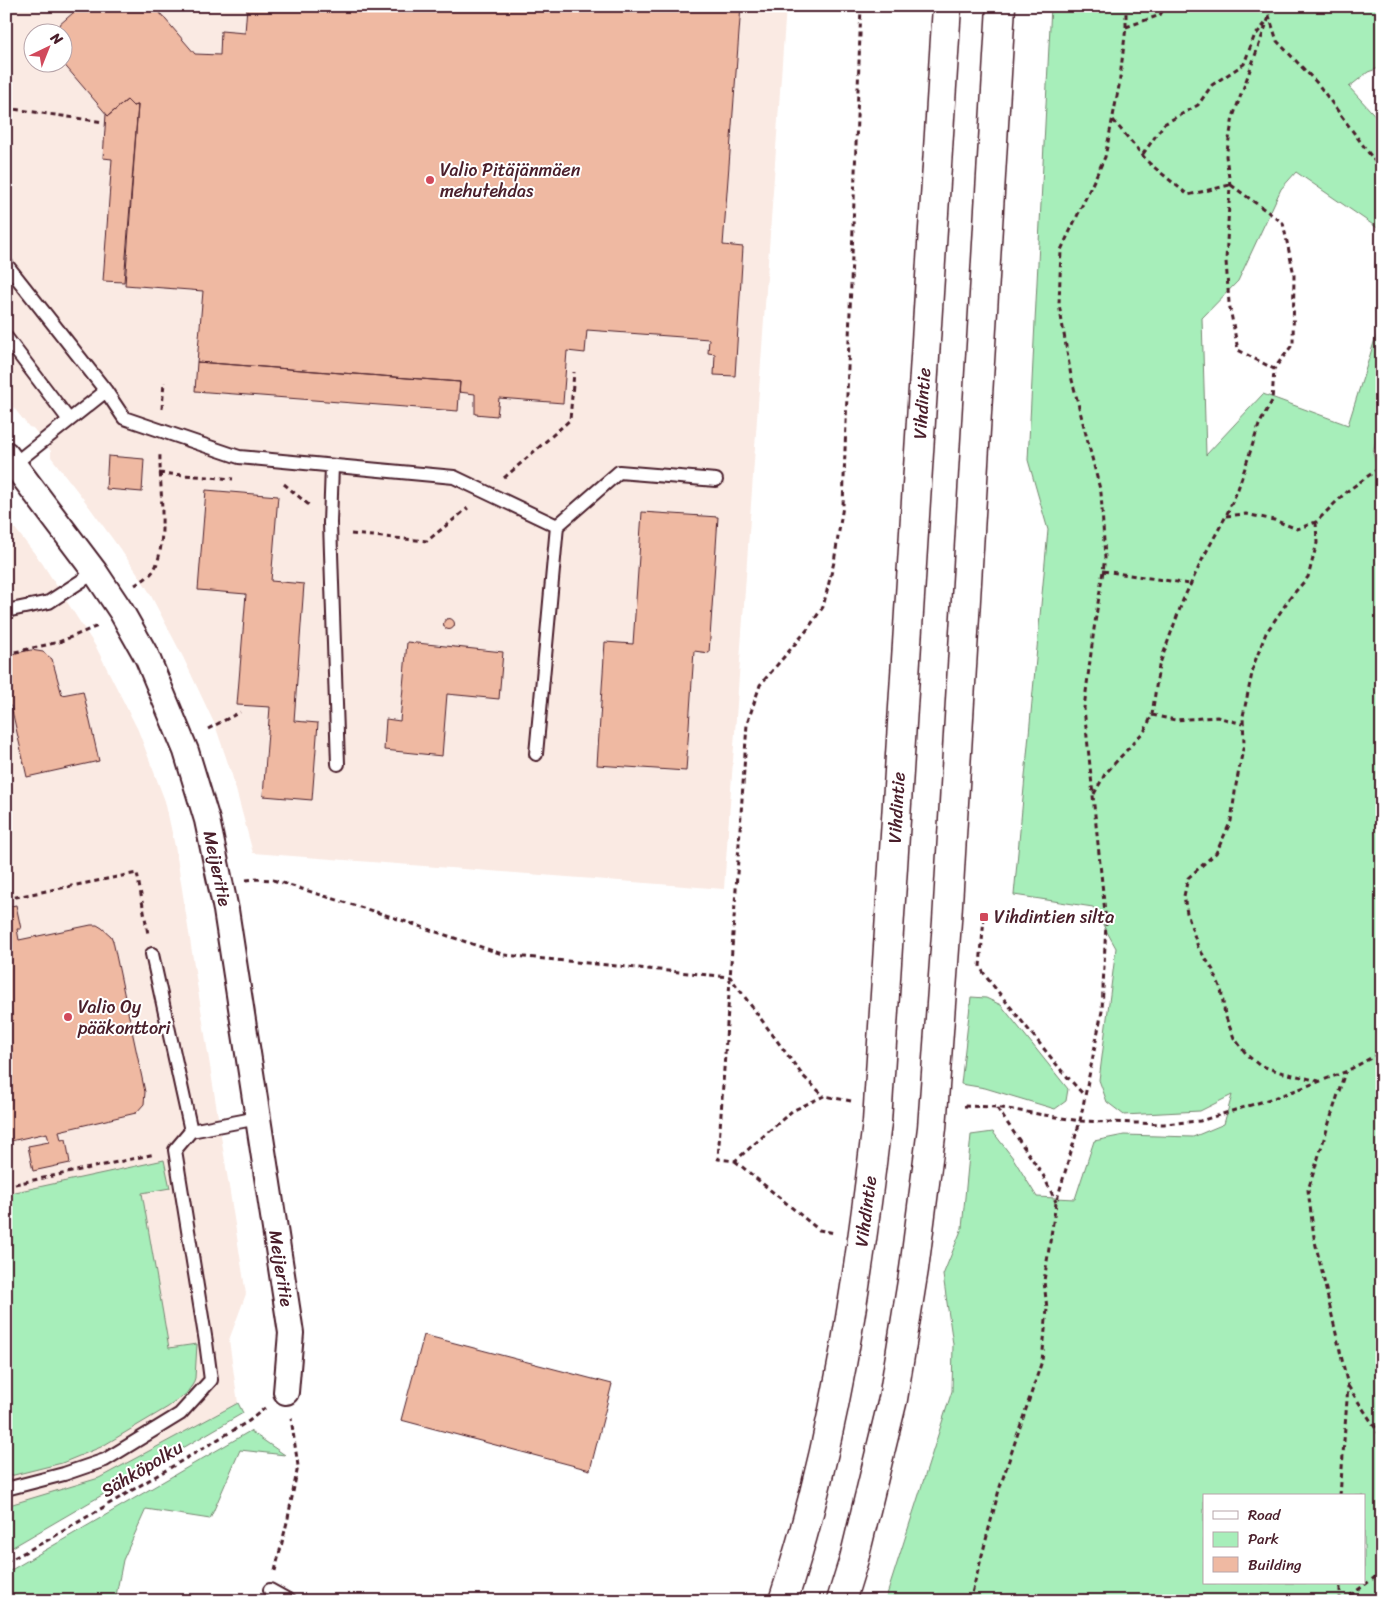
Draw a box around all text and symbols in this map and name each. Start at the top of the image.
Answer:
north arrow [22,22,72,72]
text: N [44,26,69,52]
place label: Valio Pitäjänmäen mehutehdas [440,154,581,207]
marker: Valio Pitäjänmäen mehutehdas [424,174,436,186]
street label: Vihdintie [904,367,940,440]
street label: Vihdintie [879,771,915,844]
street label: Meijeritie [194,828,241,910]
place label: Vihdintien silta [994,901,1114,933]
marker: Vihdintien silta [978,911,990,923]
place label: Valio Oy pääkonttori [77,991,171,1044]
marker: Valio Oy pääkonttori [62,1011,74,1023]
street label: Vihdintie [845,1174,886,1249]
street label: Meijeritie [259,1228,303,1309]
street label: Sähköpolku [95,1432,190,1506]
legend [1203,1494,1366,1584]
text: Road [1248,1502,1281,1528]
text: Park [1248,1526,1279,1552]
text: Building [1248,1552,1302,1578]

